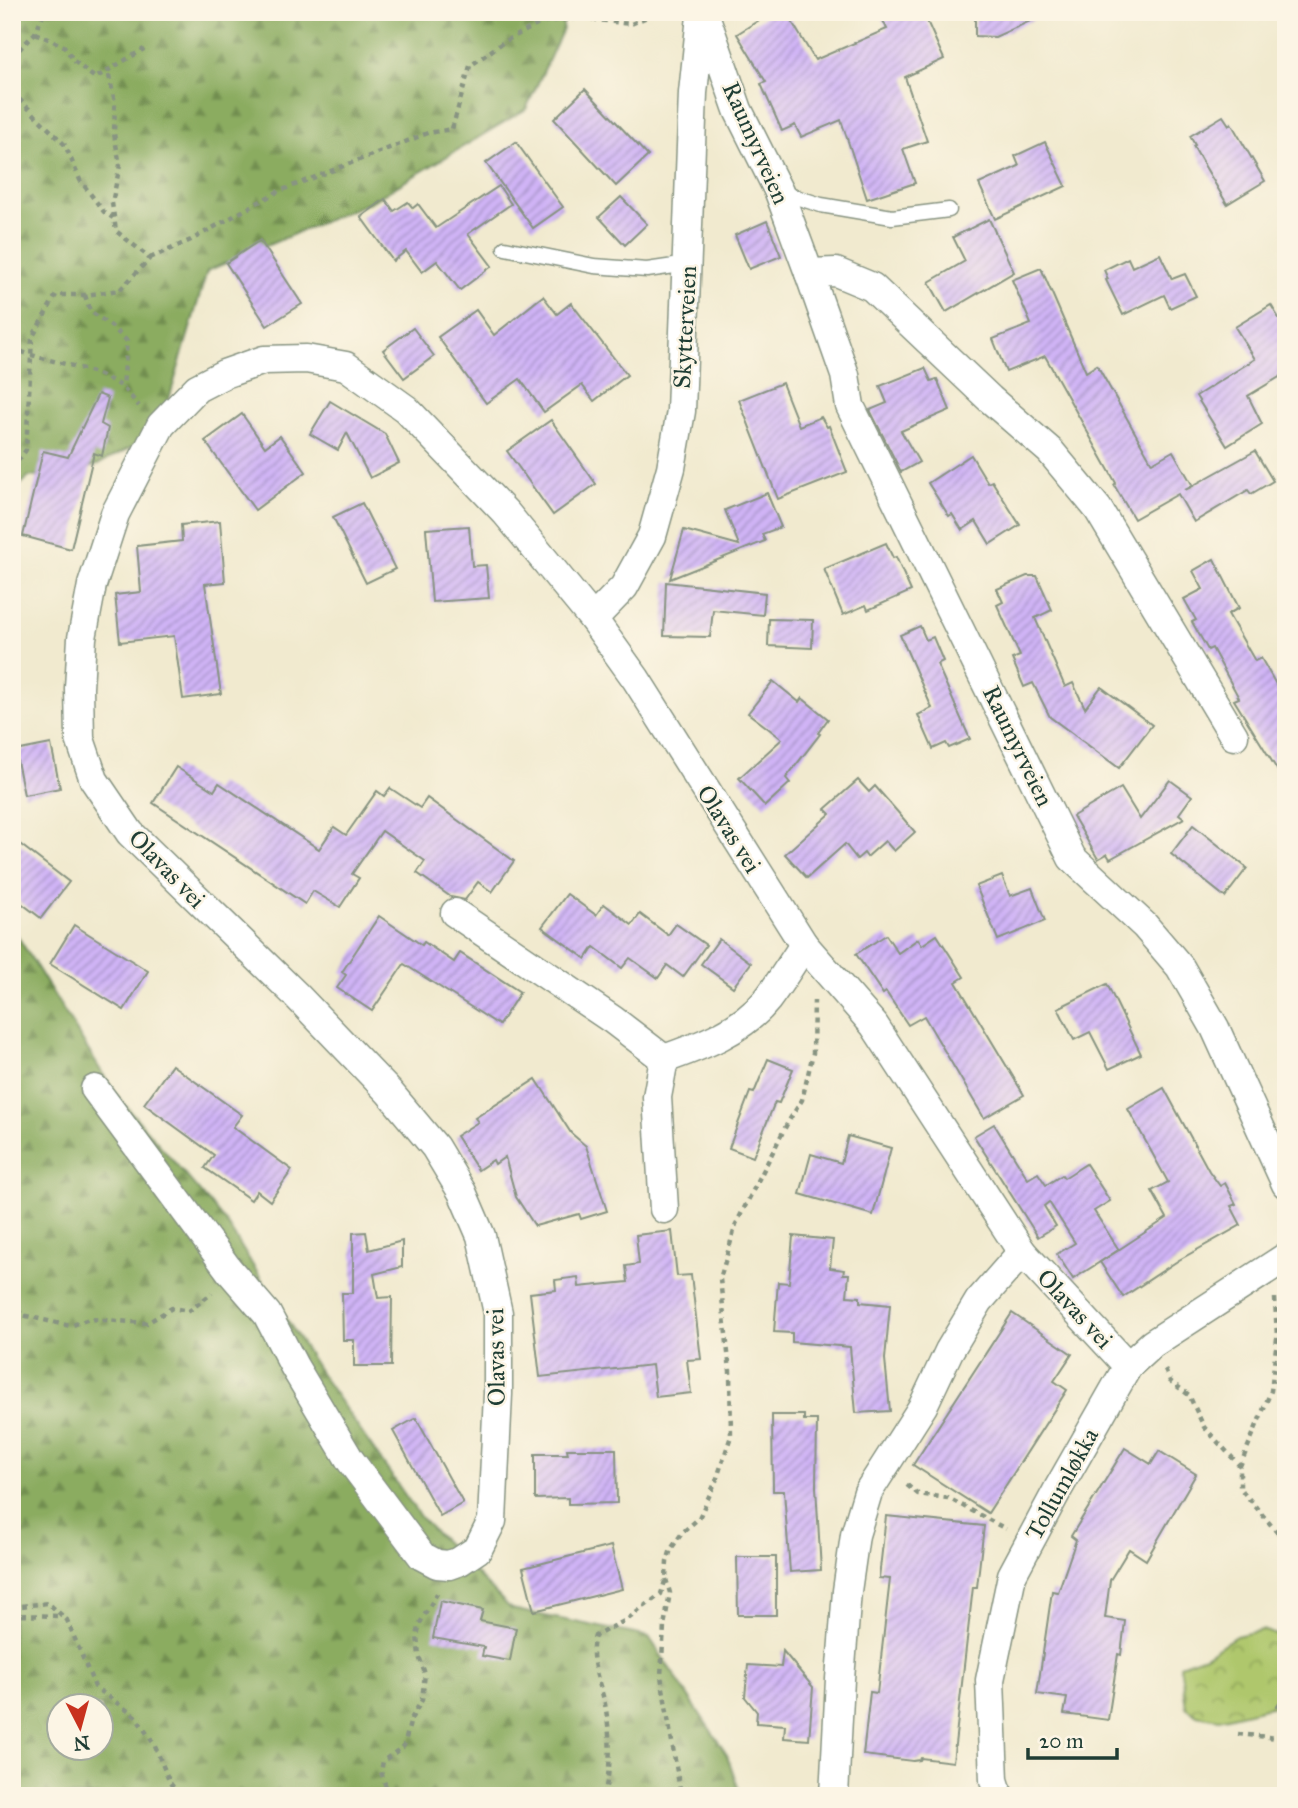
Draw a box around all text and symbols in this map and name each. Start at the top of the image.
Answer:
street label: Raumyrveien [716,77,796,209]
street label: Skytterveien [667,265,703,389]
street label: Raumyrveien [976,681,1060,811]
street label: Olavas vei [690,779,768,879]
street label: Olavas vei [122,823,212,915]
street label: Olavas vei [1031,1263,1120,1355]
street label: Olavas vei [480,1307,512,1406]
street label: Tollumløkka [1019,1422,1105,1545]
north arrow [46,1692,116,1762]
scale bar [1028,1717,1118,1761]
text: 20 m [1039,1728,1084,1754]
text: N [73,1731,91,1756]

